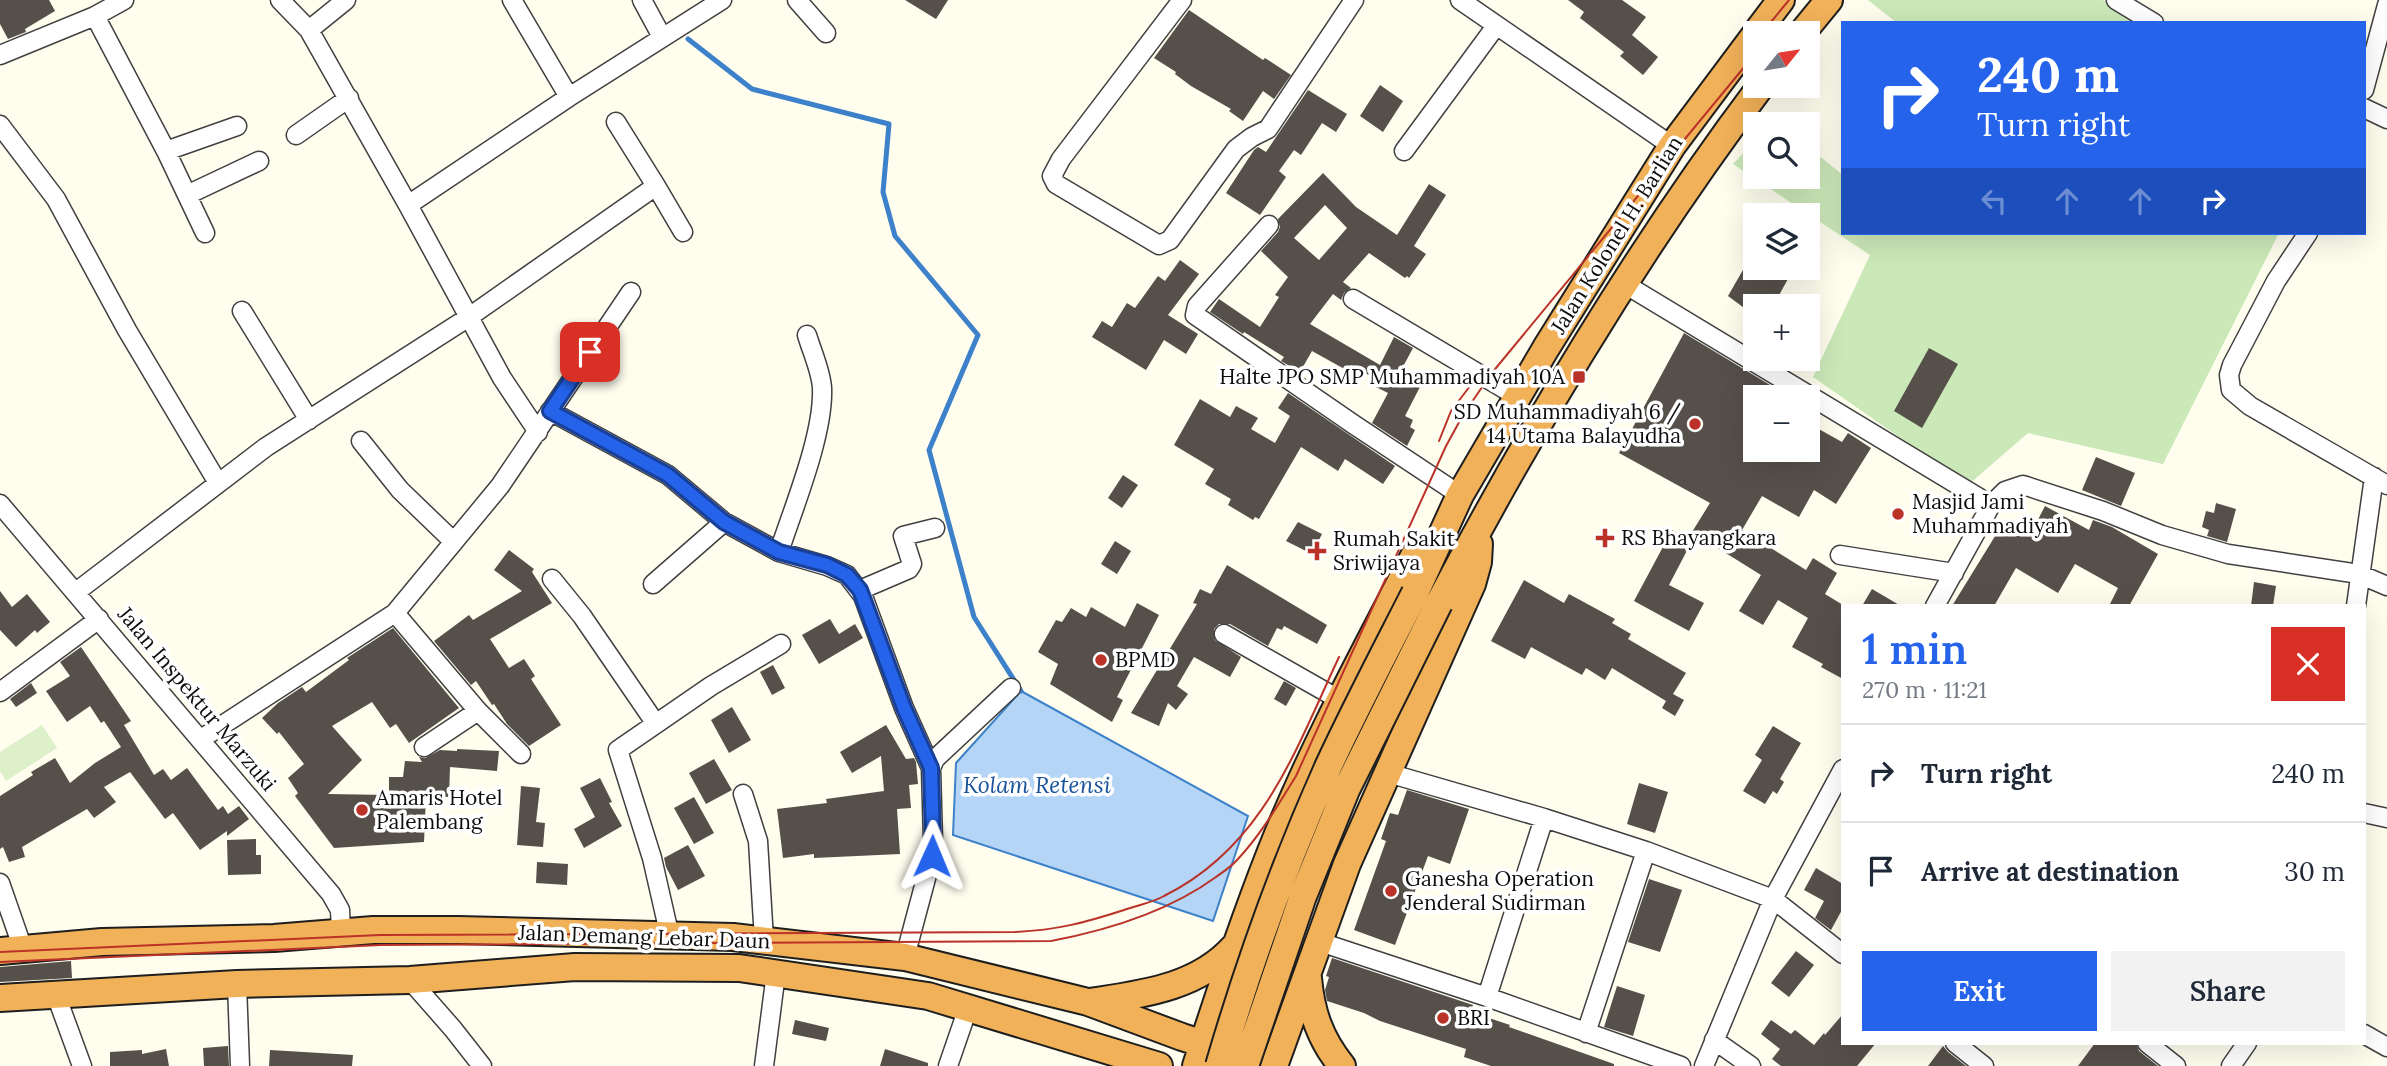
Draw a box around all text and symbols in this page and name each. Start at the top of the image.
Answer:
north arrow [1743,21,1820,98]
map controls [1743,21,1820,462]
text: 240 m [1977,43,2119,105]
icon: right [1862,49,1953,140]
text: Turn right [1977,104,2130,145]
button: search [1743,112,1820,189]
street label: Jalan Kolonel H. Barlian [1544,131,1689,339]
icon: left [1975,182,2013,220]
icon: ahead [2048,182,2086,220]
icon: ahead [2121,182,2159,220]
icon: right [2194,182,2232,220]
button: layers [1743,203,1820,280]
button: + [1743,294,1820,371]
pin [560,322,620,382]
icon: arrive [571,333,609,371]
place label: Halte JPO SMP Muhammadiyah 10A [1219,363,1566,390]
marker: Halte JPO SMP Muhammadiyah 10A [1571,369,1587,385]
button: − [1743,385,1820,462]
place label: SD Muhammadiyah 6 / 14 Utama Balayudha [1454,398,1681,449]
marker: SD Muhammadiyah 6 / 14 Utama Balayudha [1687,416,1703,432]
place label: Masjid Jami Muhammadiyah [1912,488,2068,539]
marker: Masjid Jami Muhammadiyah [1890,506,1906,522]
place label: RS Bhayangkara [1621,524,1777,551]
place label: Rumah Sakit Sriwijaya [1333,525,1456,576]
marker: RS Bhayangkara [1595,528,1615,548]
marker: Rumah Sakit Sriwijaya [1307,541,1327,561]
street label: Jalan Inspektur Marzuki [112,600,283,797]
text: 1 min [1862,622,1967,676]
button: close [2271,627,2345,701]
place label: BPMD [1115,646,1175,673]
marker: BPMD [1093,652,1109,668]
text: 270 m · 11:21 [1862,675,1987,704]
icon: right [1862,754,1900,792]
text: Turn right [1921,757,2052,790]
text: 240 m [2271,757,2345,790]
water label: Kolam Retensi [963,770,1112,799]
place label: Amaris Hotel Palembang [375,784,502,835]
marker: Amaris Hotel Palembang [354,802,370,818]
position arrow [895,819,969,893]
icon: arrive [1862,852,1900,890]
text: Arrive at destination [1921,855,2179,888]
text: 30 m [2284,855,2345,888]
place label: Ganesha Operation Jenderal Sudirman [1404,865,1594,916]
marker: Ganesha Operation Jenderal Sudirman [1383,883,1399,899]
street label: Jalan Demang Lebar Daun [516,919,771,954]
button: Exit [1862,951,2097,1031]
button: Share [2111,951,2345,1031]
place label: BRI [1457,1004,1490,1031]
marker: BRI [1435,1010,1451,1026]

